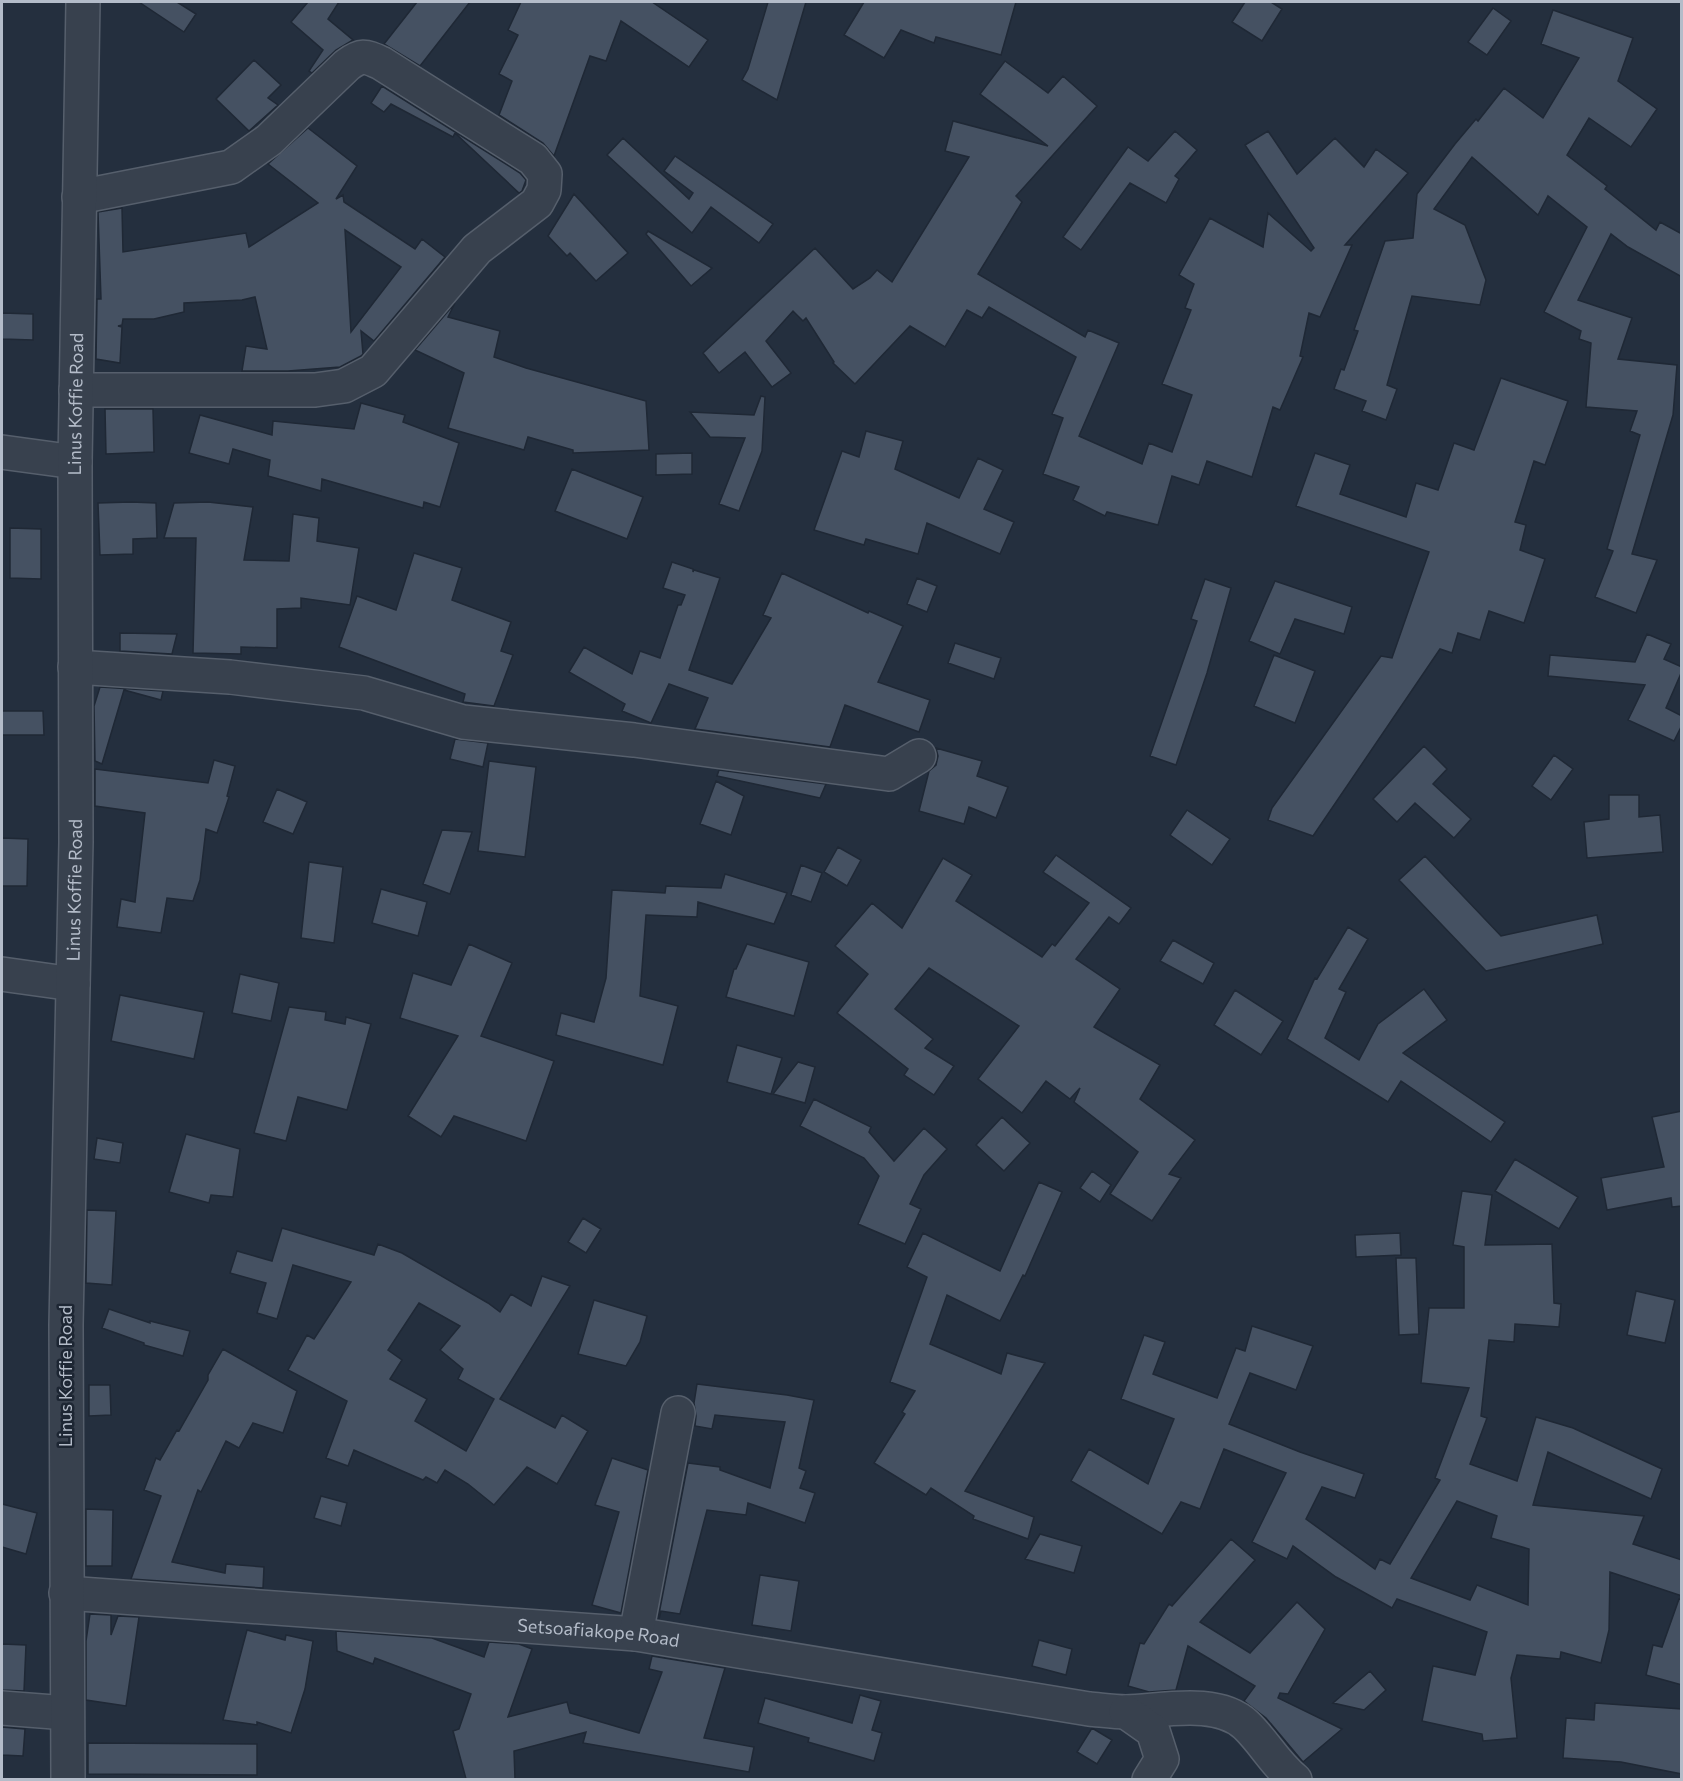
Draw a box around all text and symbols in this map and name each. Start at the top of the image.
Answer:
street label: Linus Koffie Road [63,333,87,475]
street label: Linus Koffie Road [62,819,86,962]
street label: Linus Koffie Road [54,1305,76,1447]
street label: Setsoafiakope Road [517,1614,681,1651]

